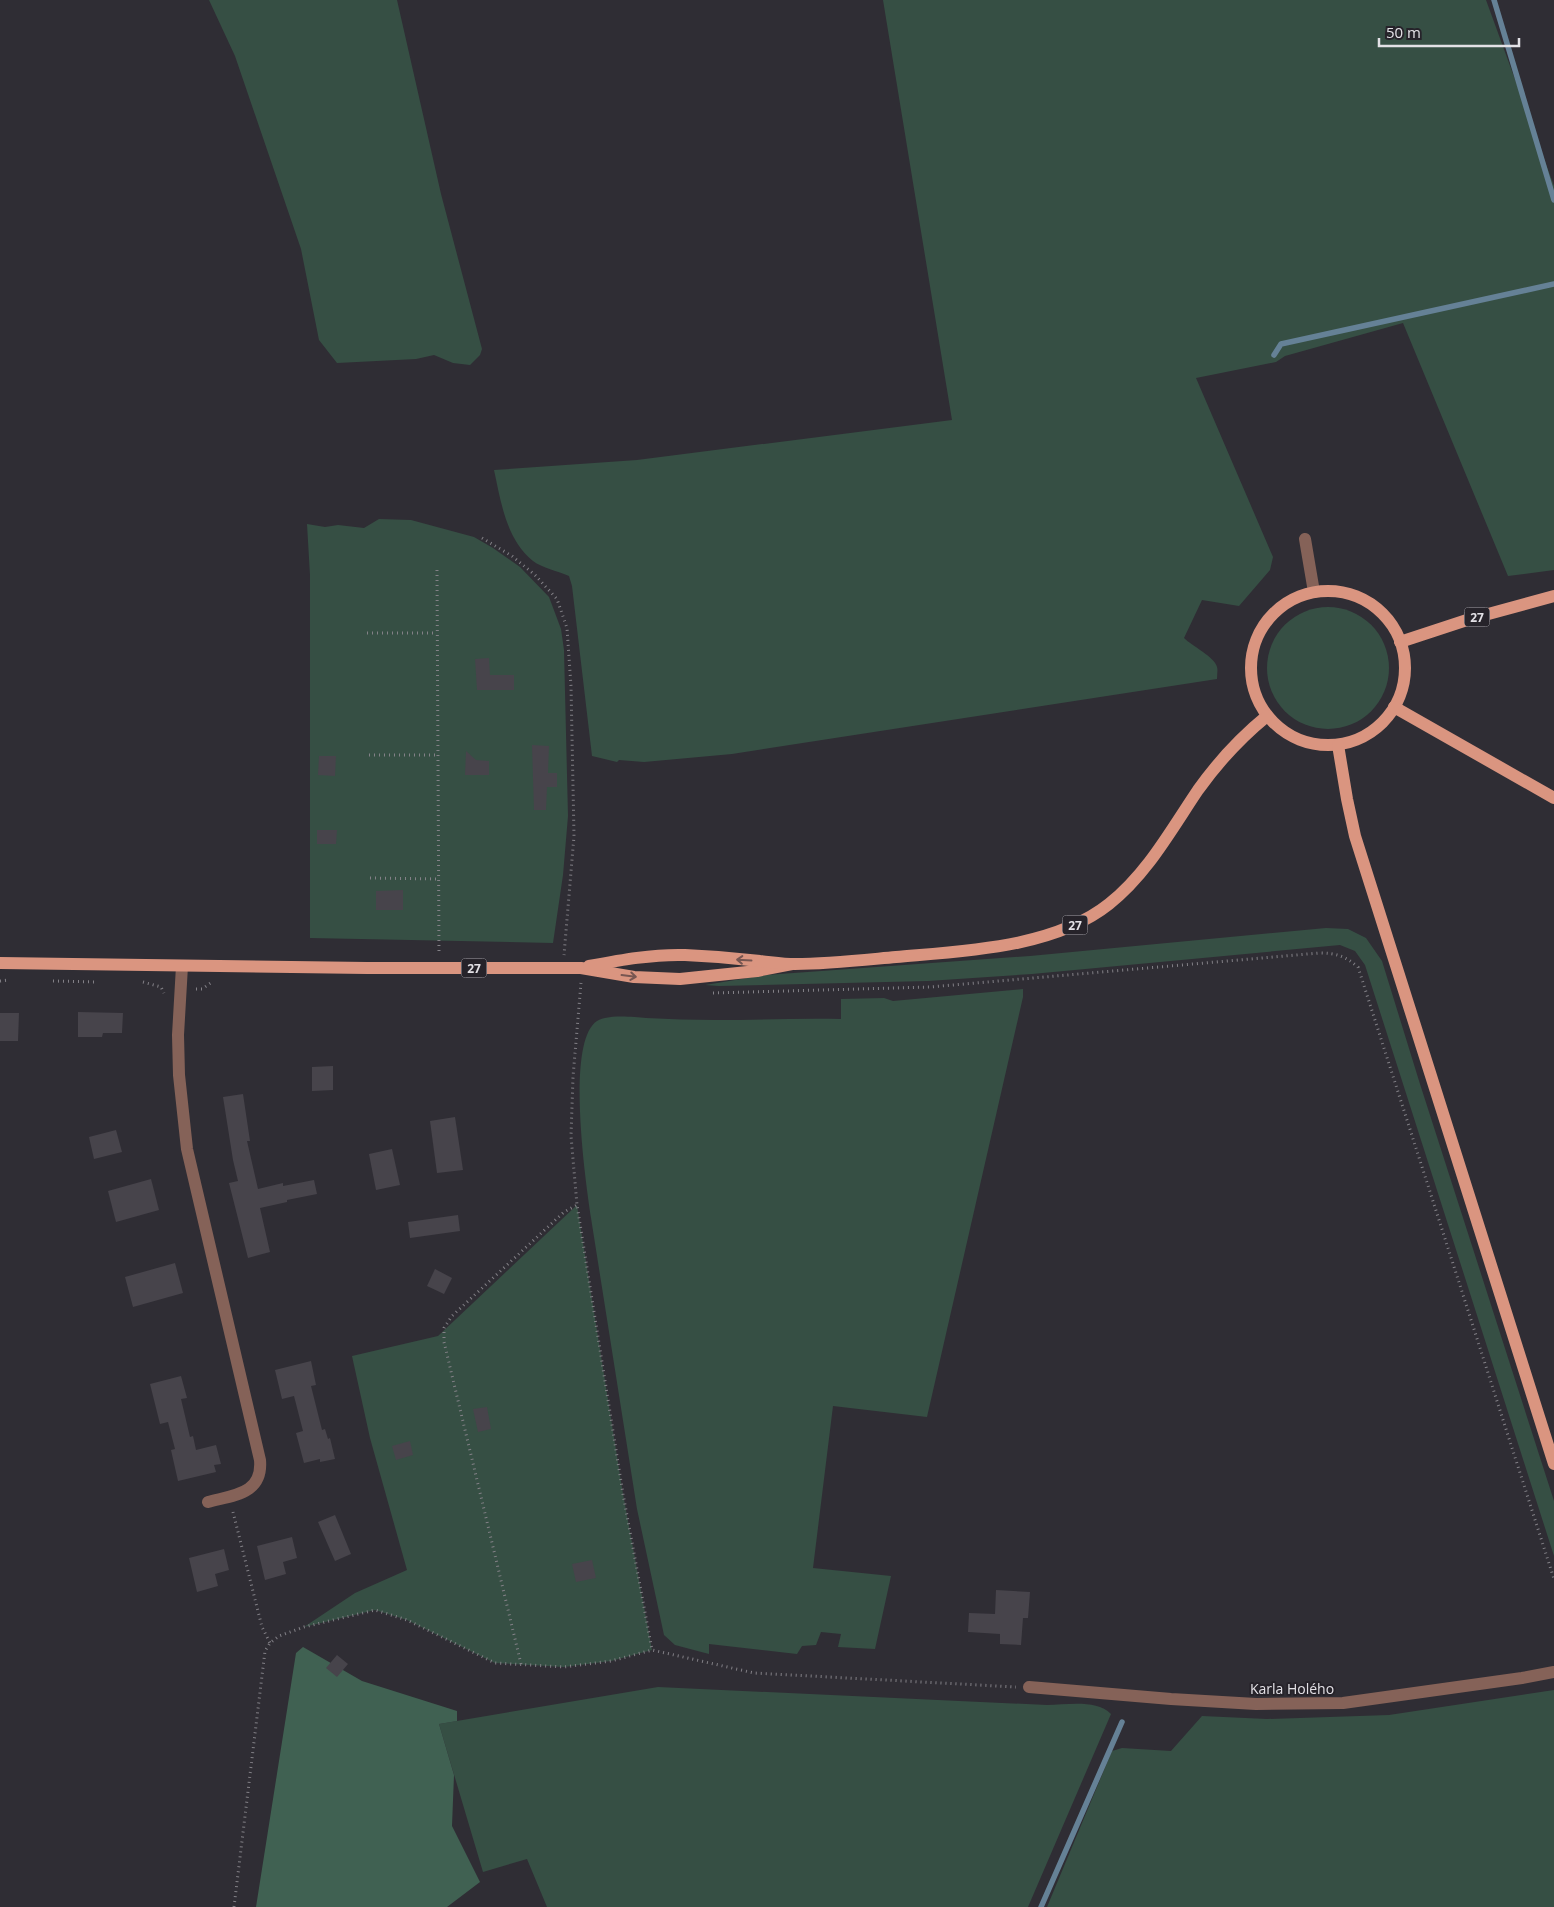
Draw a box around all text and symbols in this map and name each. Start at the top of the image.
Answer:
scale bar [1379,15,1519,47]
text: 50 m [1386,22,1421,42]
road number: 27 [1464,608,1490,626]
road number: 27 [1062,916,1088,934]
one-way arrow [736,955,752,964]
road number: 27 [462,958,486,978]
one-way arrow [621,971,637,981]
street label: Karla Holého [1250,1679,1334,1698]

